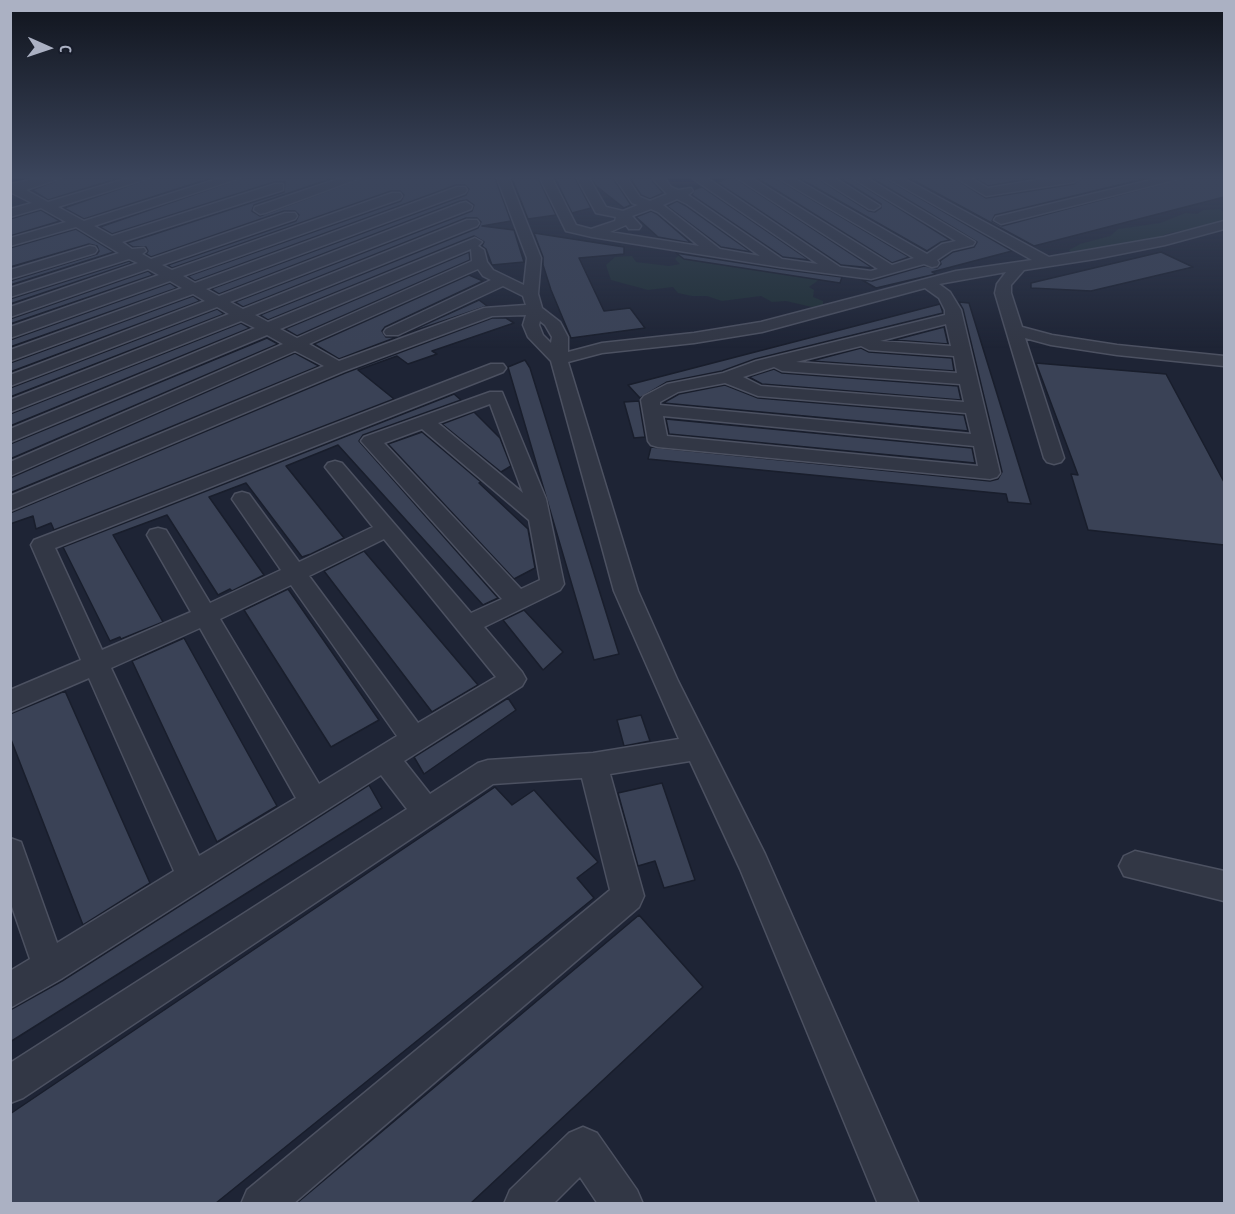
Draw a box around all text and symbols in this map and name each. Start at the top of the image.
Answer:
north arrow [18,18,78,78]
text: С [56,45,76,53]

